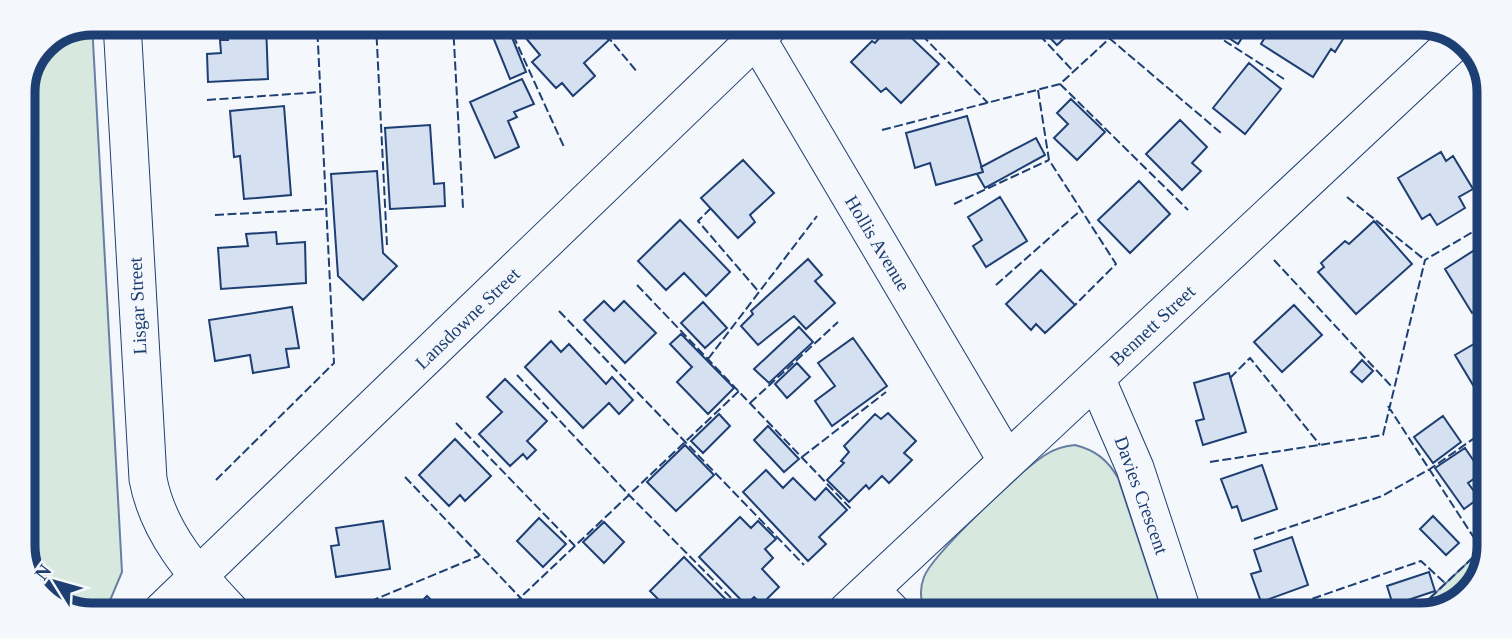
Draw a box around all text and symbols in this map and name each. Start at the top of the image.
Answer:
street label: Hollis Avenue [841,192,914,295]
street label: Lisgar Street [124,256,151,355]
street label: Lansdowne Street [411,263,524,373]
street label: Bennett Street [1106,280,1200,370]
street label: Davies Crescent [1110,433,1173,558]
north arrow [21,547,91,617]
text: N [30,560,56,584]

